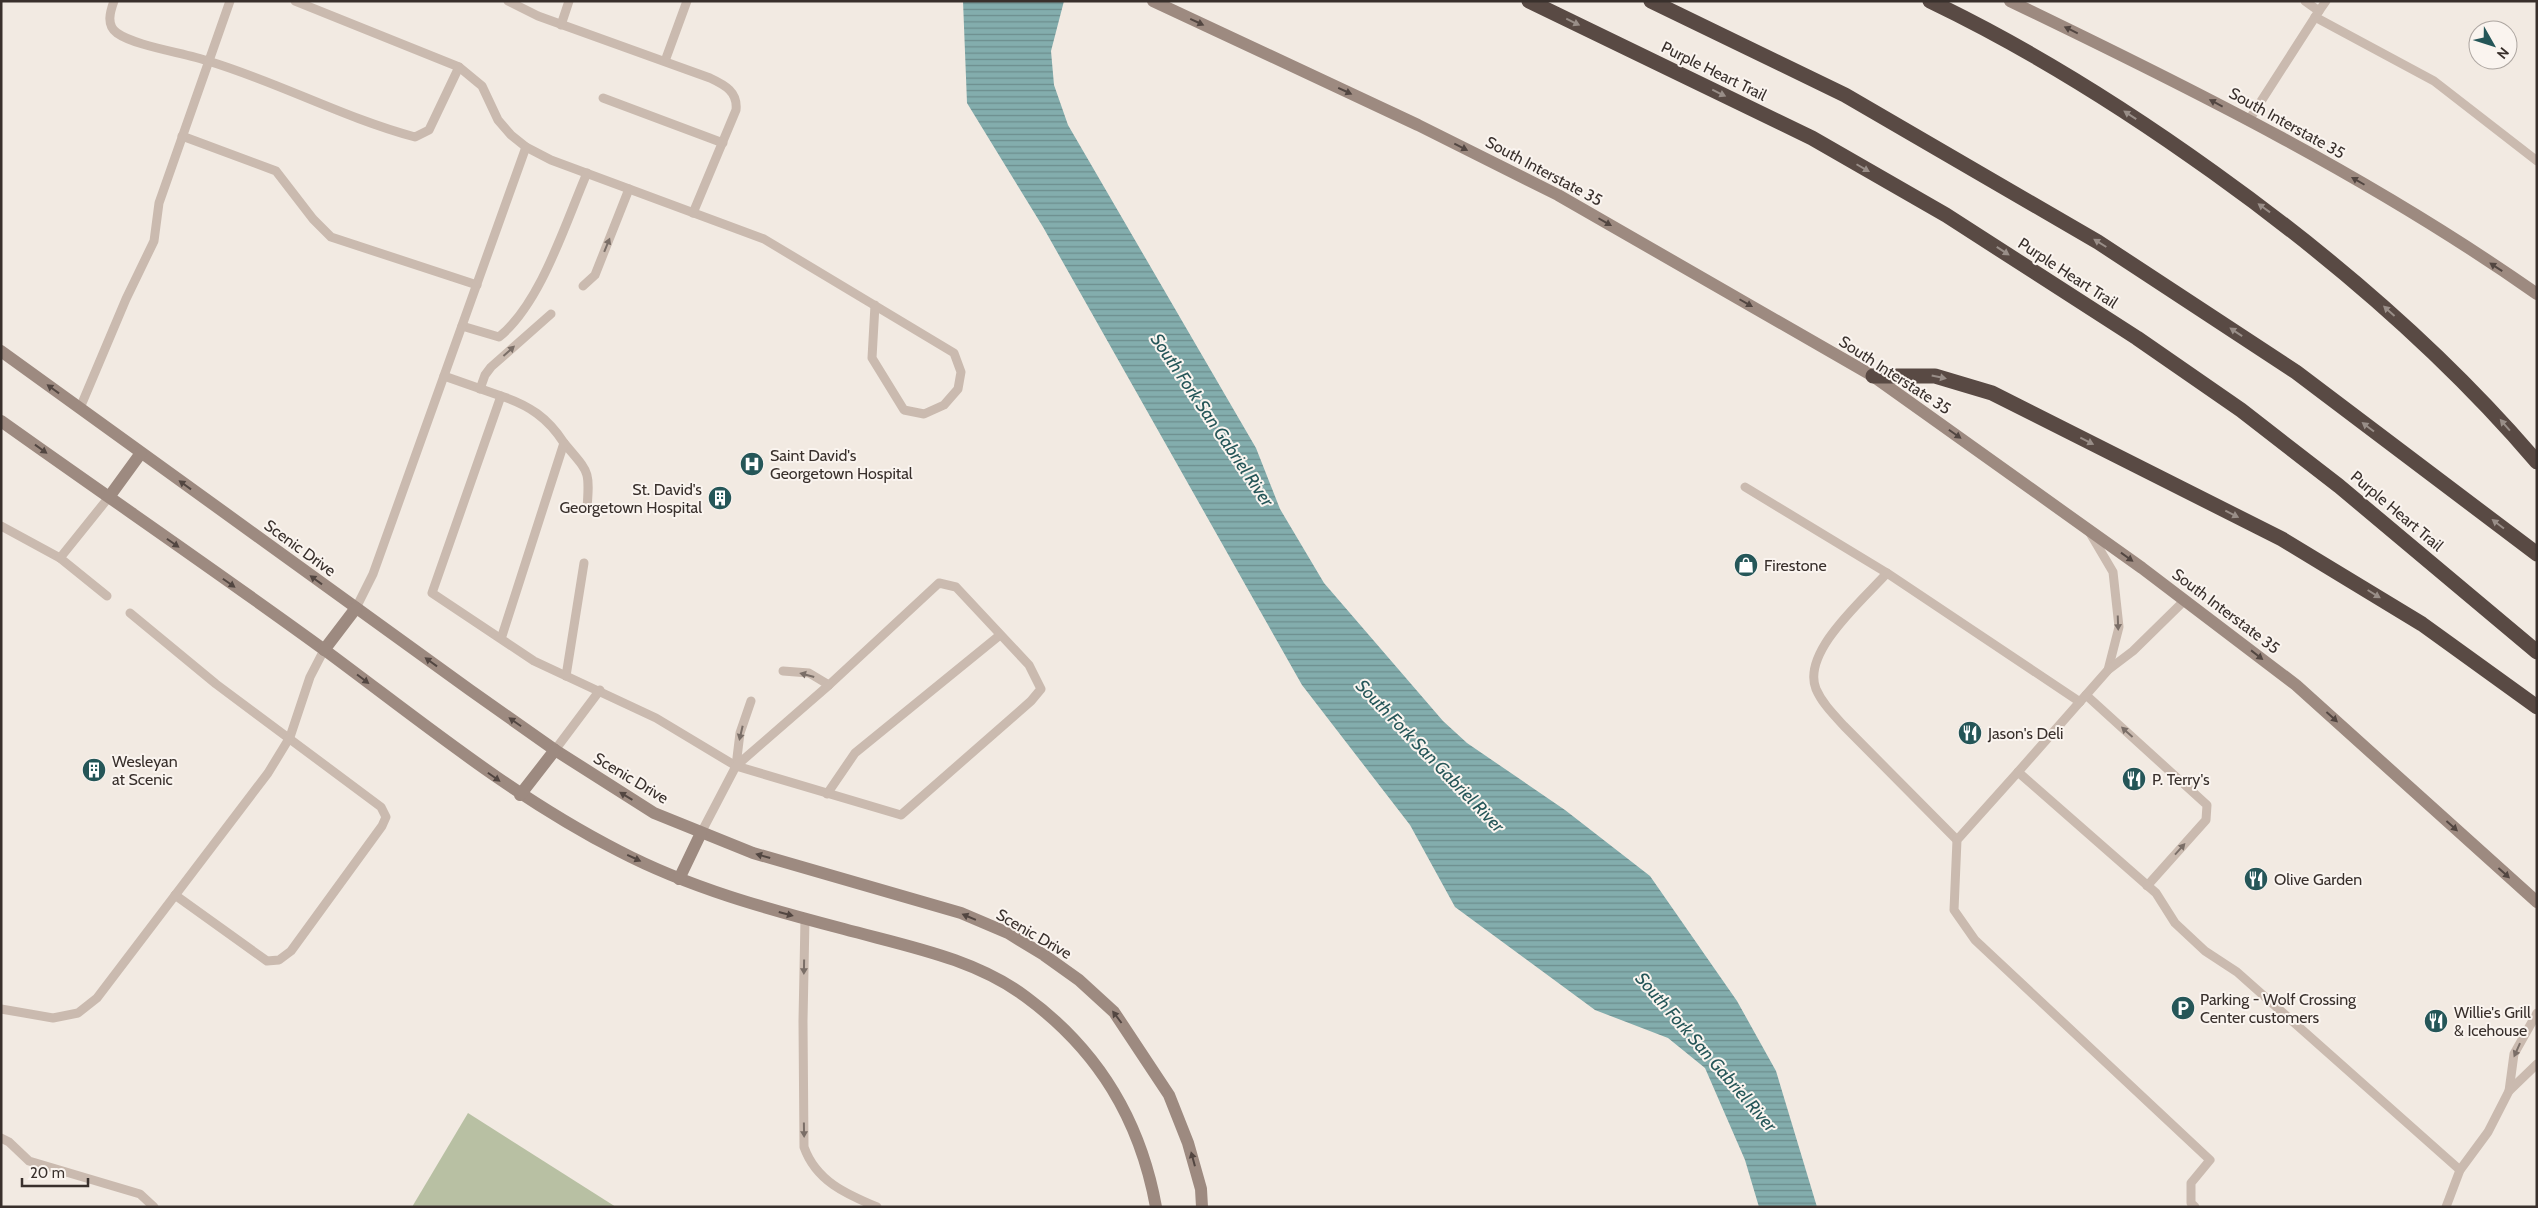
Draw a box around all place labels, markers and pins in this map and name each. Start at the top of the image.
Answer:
place label: Saint David's Georgetown Hospital [770,446,913,483]
hospital icon: Saint David's Georgetown Hospital [739,451,765,477]
place label: St. David's Georgetown Hospital [559,480,702,517]
building icon: St. David's Georgetown Hospital [707,485,733,511]
shop icon: Firestone [1733,552,1759,578]
place label: Firestone [1764,556,1827,575]
restaurant icon: Jason's Deli [1957,720,1983,746]
place label: Jason's Deli [1987,724,2063,743]
place label: Wesleyan at Scenic [112,752,178,789]
building icon: Wesleyan at Scenic [81,757,107,783]
restaurant icon: P. Terry's [2121,766,2147,792]
place label: P. Terry's [2152,770,2210,789]
restaurant icon: Olive Garden [2243,866,2269,892]
place label: Olive Garden [2274,870,2362,889]
place label: Parking - Wolf Crossing Center customers [2200,990,2357,1027]
parking icon: Parking - Wolf Crossing Center customers [2170,995,2196,1021]
place label: Willie's Grill & Icehouse [2454,1003,2531,1040]
restaurant icon: Willie's Grill & Icehouse [2423,1008,2449,1034]

